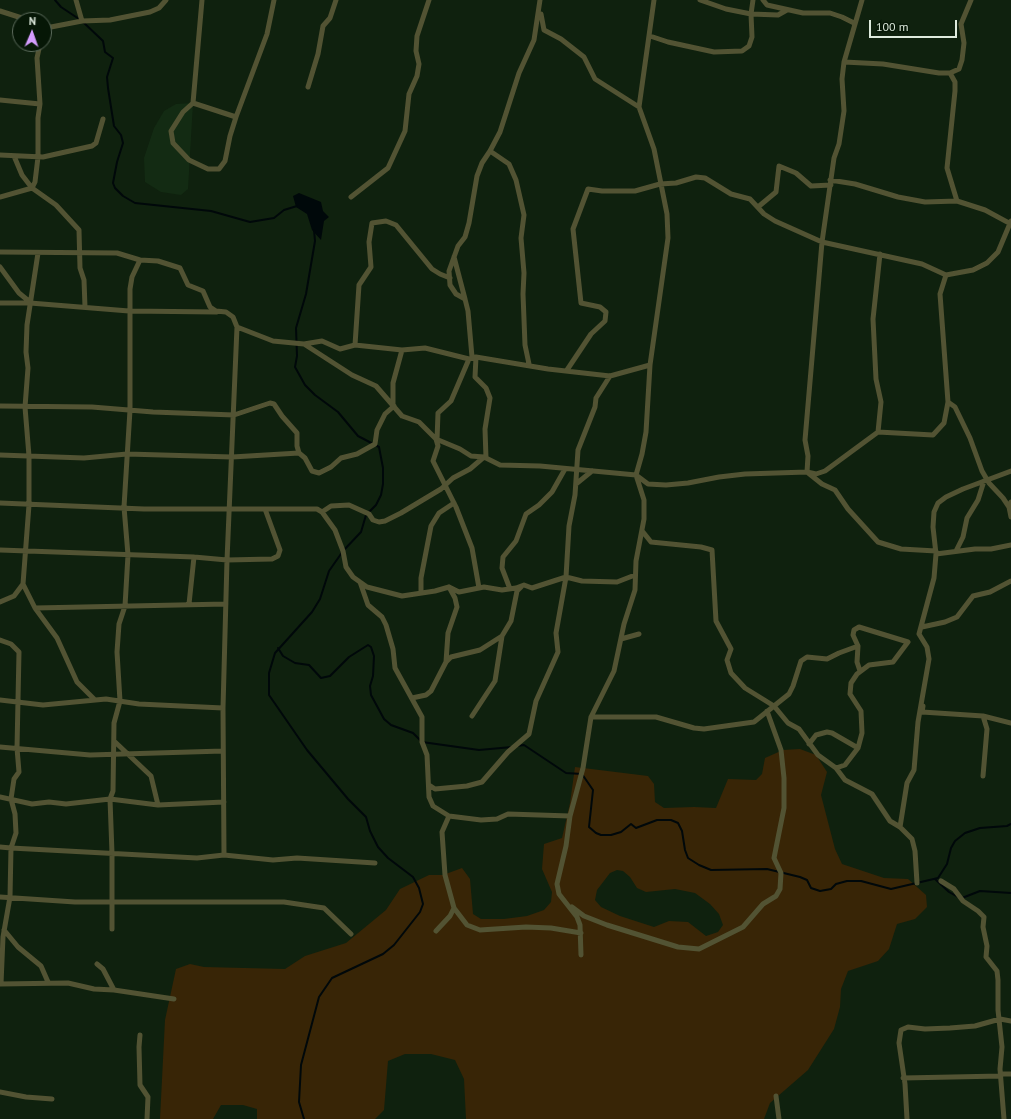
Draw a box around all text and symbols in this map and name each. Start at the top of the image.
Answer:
north arrow [12,12,52,52]
scale bar [871,12,959,38]
text: N [29,14,36,28]
text: 100 m [876,19,909,34]

